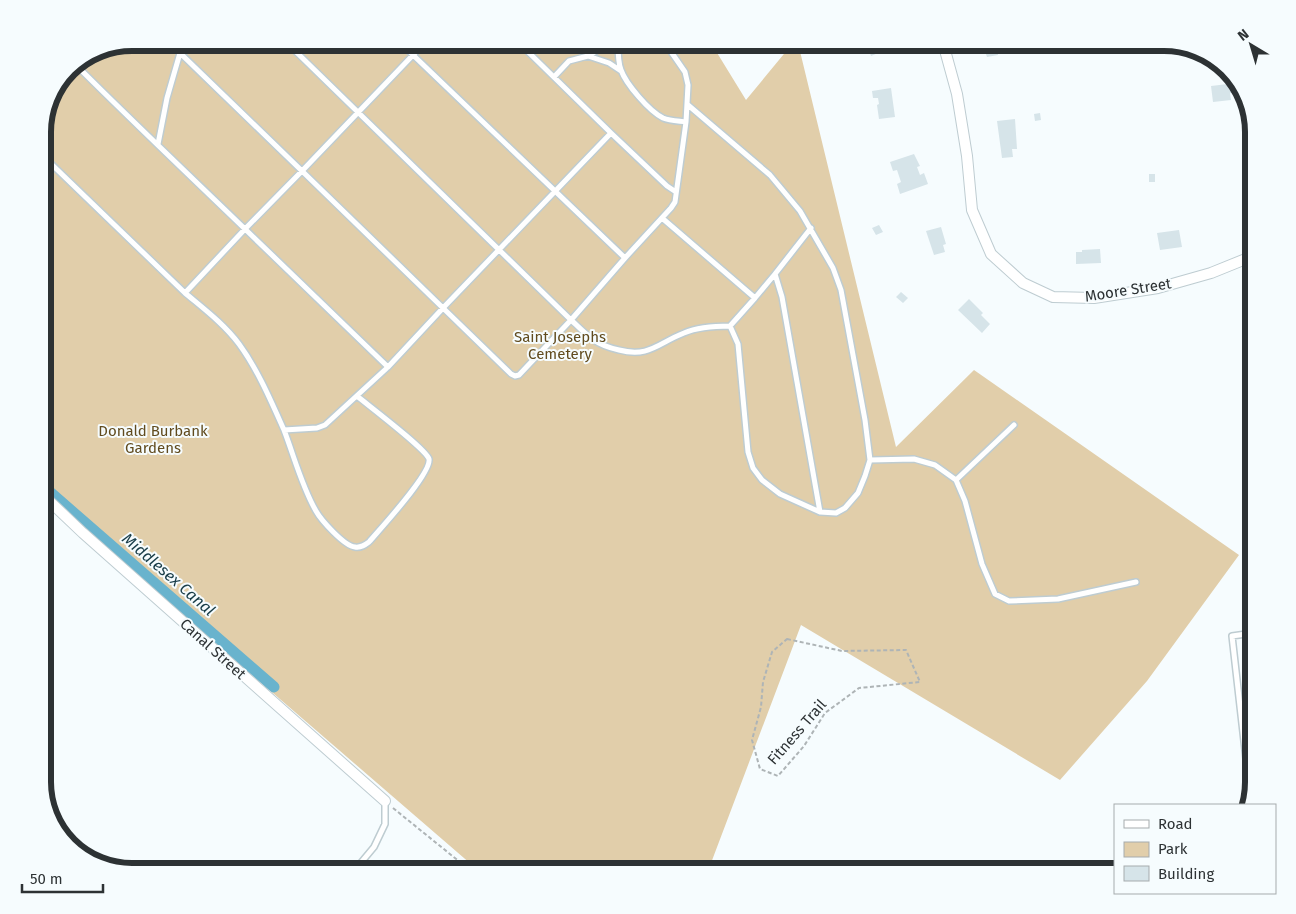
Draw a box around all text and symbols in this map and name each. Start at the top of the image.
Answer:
north arrow [1226,20,1276,70]
text: N [1234,26,1252,45]
street label: Moore Street [1083,274,1173,306]
park label: Saint Josephs Cemetery [514,328,606,363]
park label: Donald Burbank Gardens [98,422,208,457]
water label: Middlesex Canal [118,529,219,620]
street label: Canal Street [176,615,250,684]
street label: Fitness Trail [764,695,831,768]
legend [1114,804,1276,894]
text: Road [1158,815,1193,833]
text: Park [1158,840,1188,858]
scale bar [22,862,104,894]
text: Building [1158,865,1214,883]
text: 50 m [30,870,63,888]

